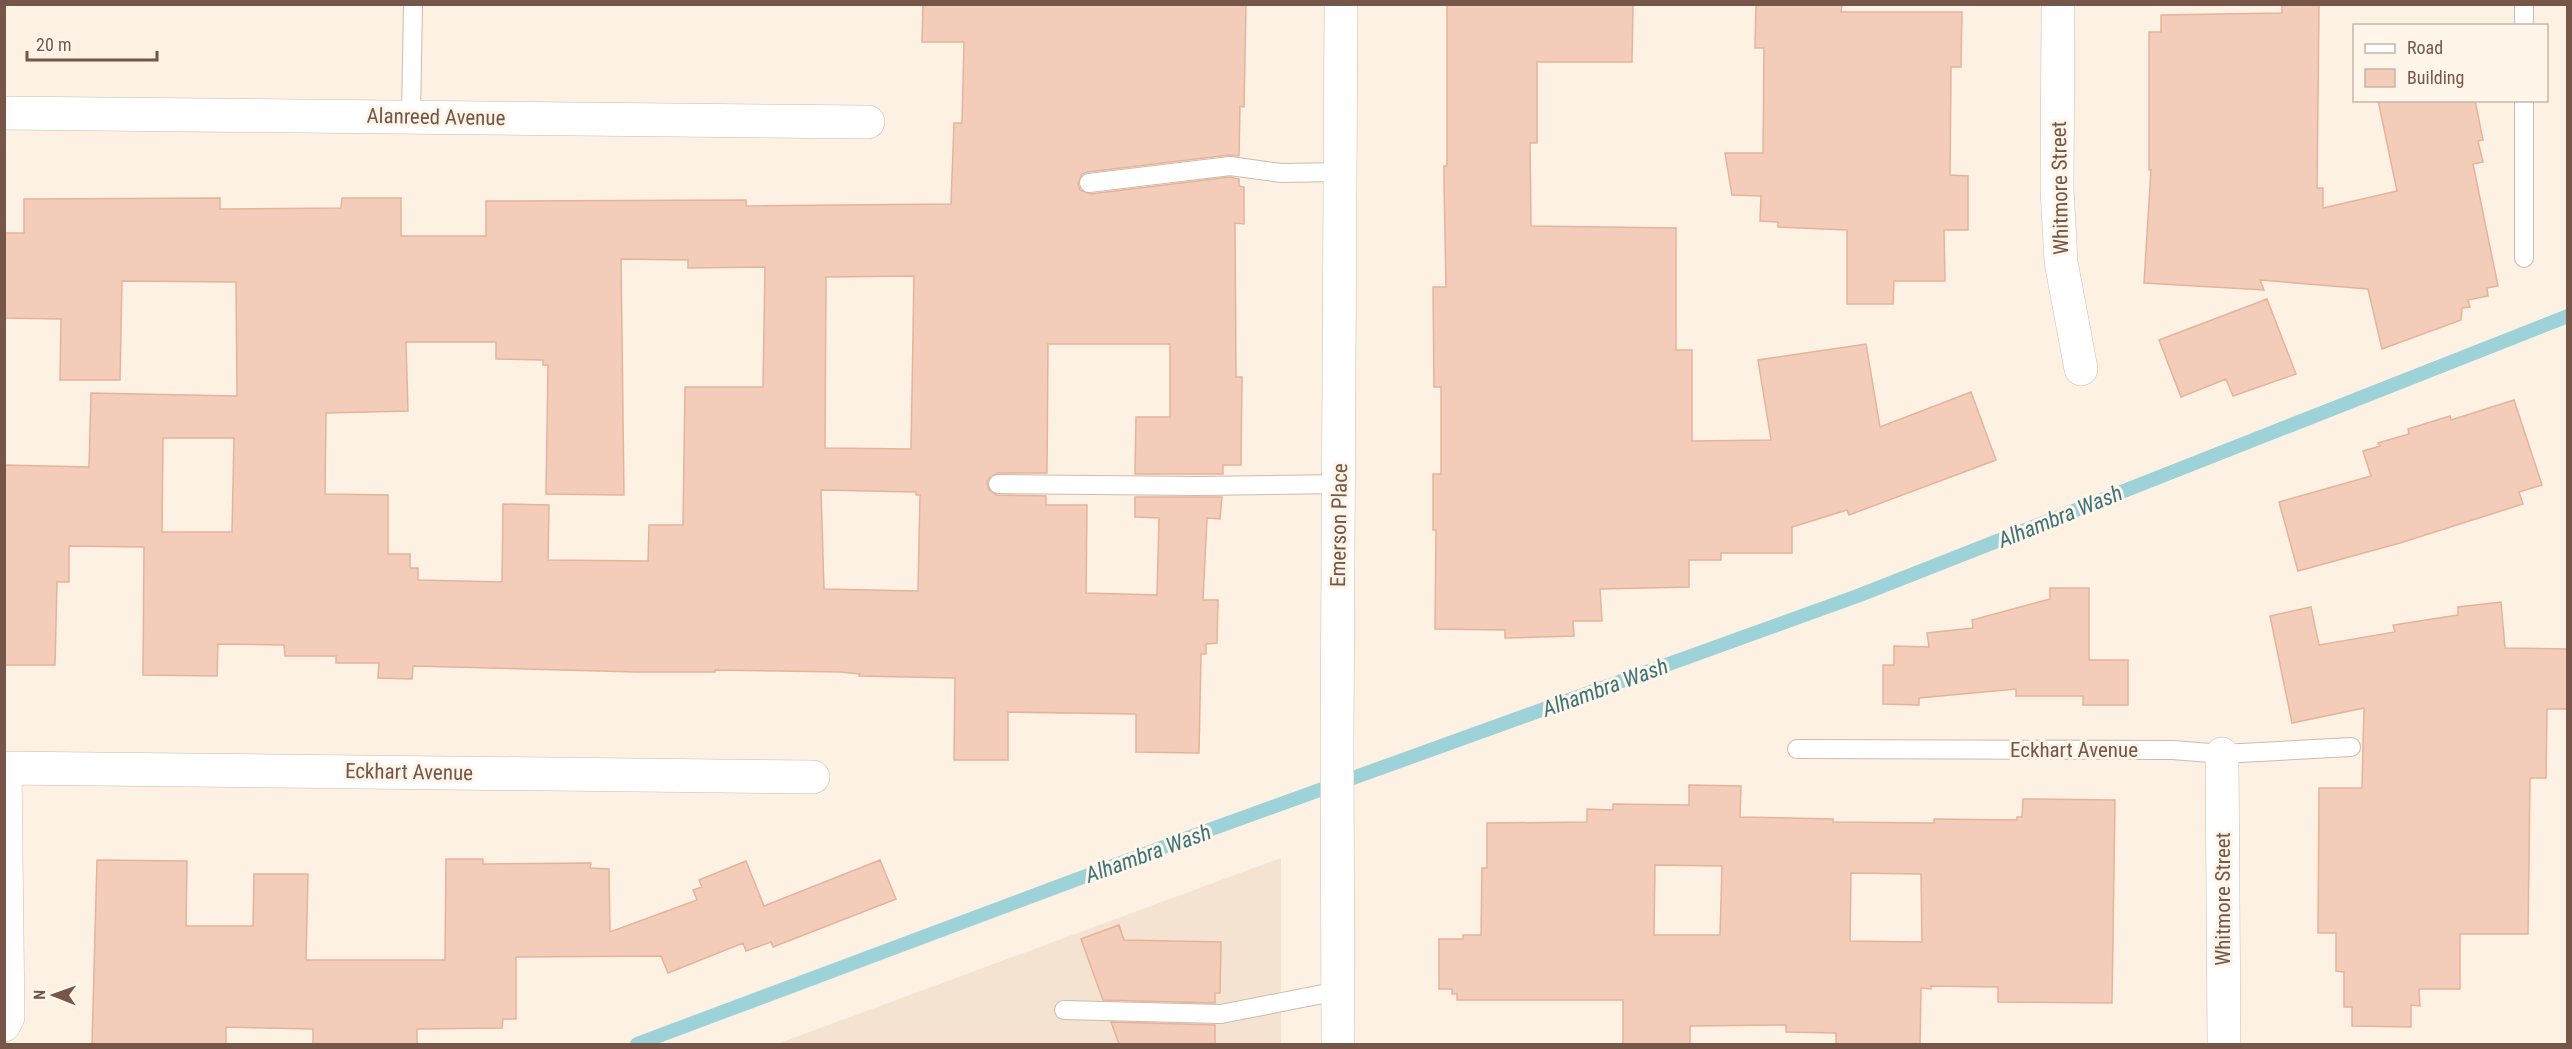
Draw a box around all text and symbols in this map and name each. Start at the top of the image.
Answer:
scale bar [27,24,158,62]
legend [2353,24,2548,102]
text: 20 m [36,34,71,55]
text: Road [2407,37,2443,58]
text: Building [2407,67,2464,88]
street label: Alanreed Avenue [366,104,506,130]
street label: Whitmore Street [2047,121,2073,255]
street label: Emerson Place [1326,463,1352,587]
water label: Alhambra Wash [1993,480,2126,553]
water label: Alhambra Wash [1538,653,1671,722]
street label: Eckhart Avenue [2010,738,2138,762]
street label: Eckhart Avenue [345,759,473,785]
water label: Alhambra Wash [1081,819,1214,888]
street label: Whitmore Street [2211,832,2235,966]
north arrow [24,965,84,1025]
text: N [30,990,49,1000]

